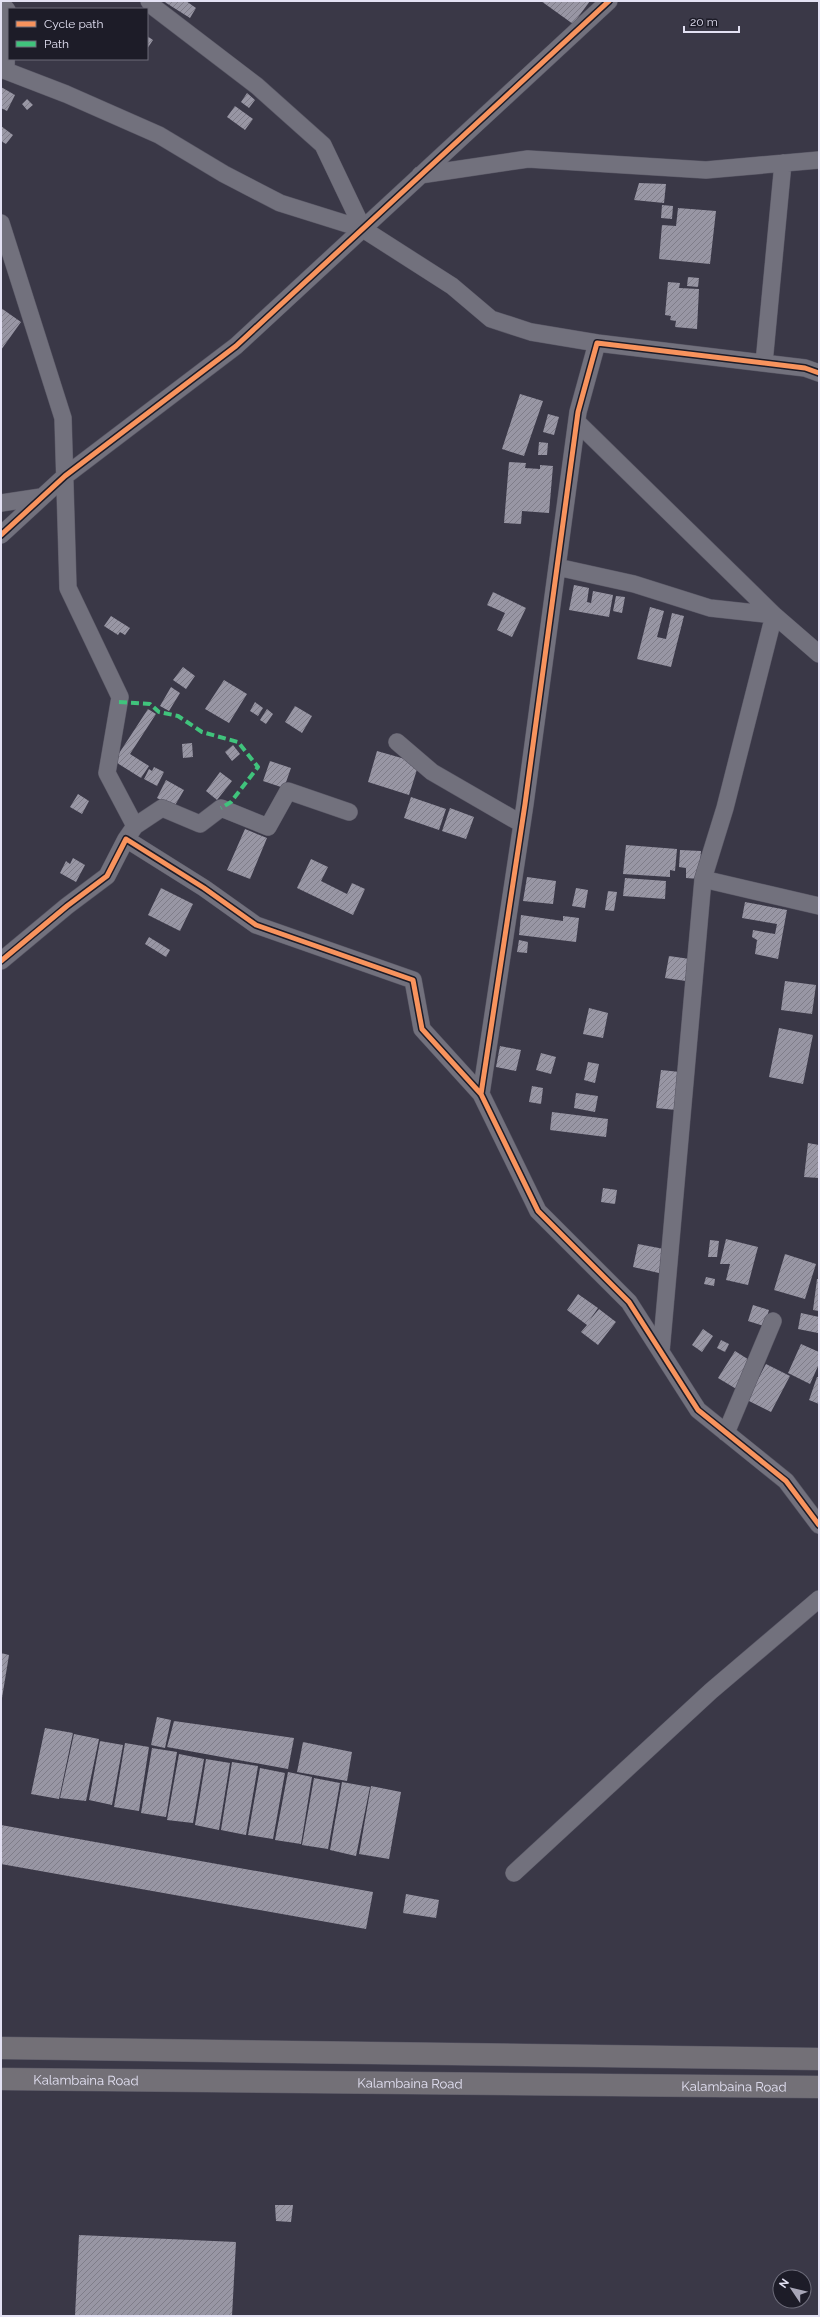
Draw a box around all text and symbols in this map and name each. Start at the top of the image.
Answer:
legend [8,8,148,60]
scale bar [684,8,739,34]
text: 20 m [690,15,718,29]
text: Cycle path [44,17,103,31]
text: Path [44,37,69,51]
street label: Kalambaina Road [33,2072,139,2088]
street label: Kalambaina Road [357,2075,463,2091]
street label: Kalambaina Road [681,2078,787,2094]
north arrow [772,2269,812,2309]
text: N [776,2276,792,2291]

